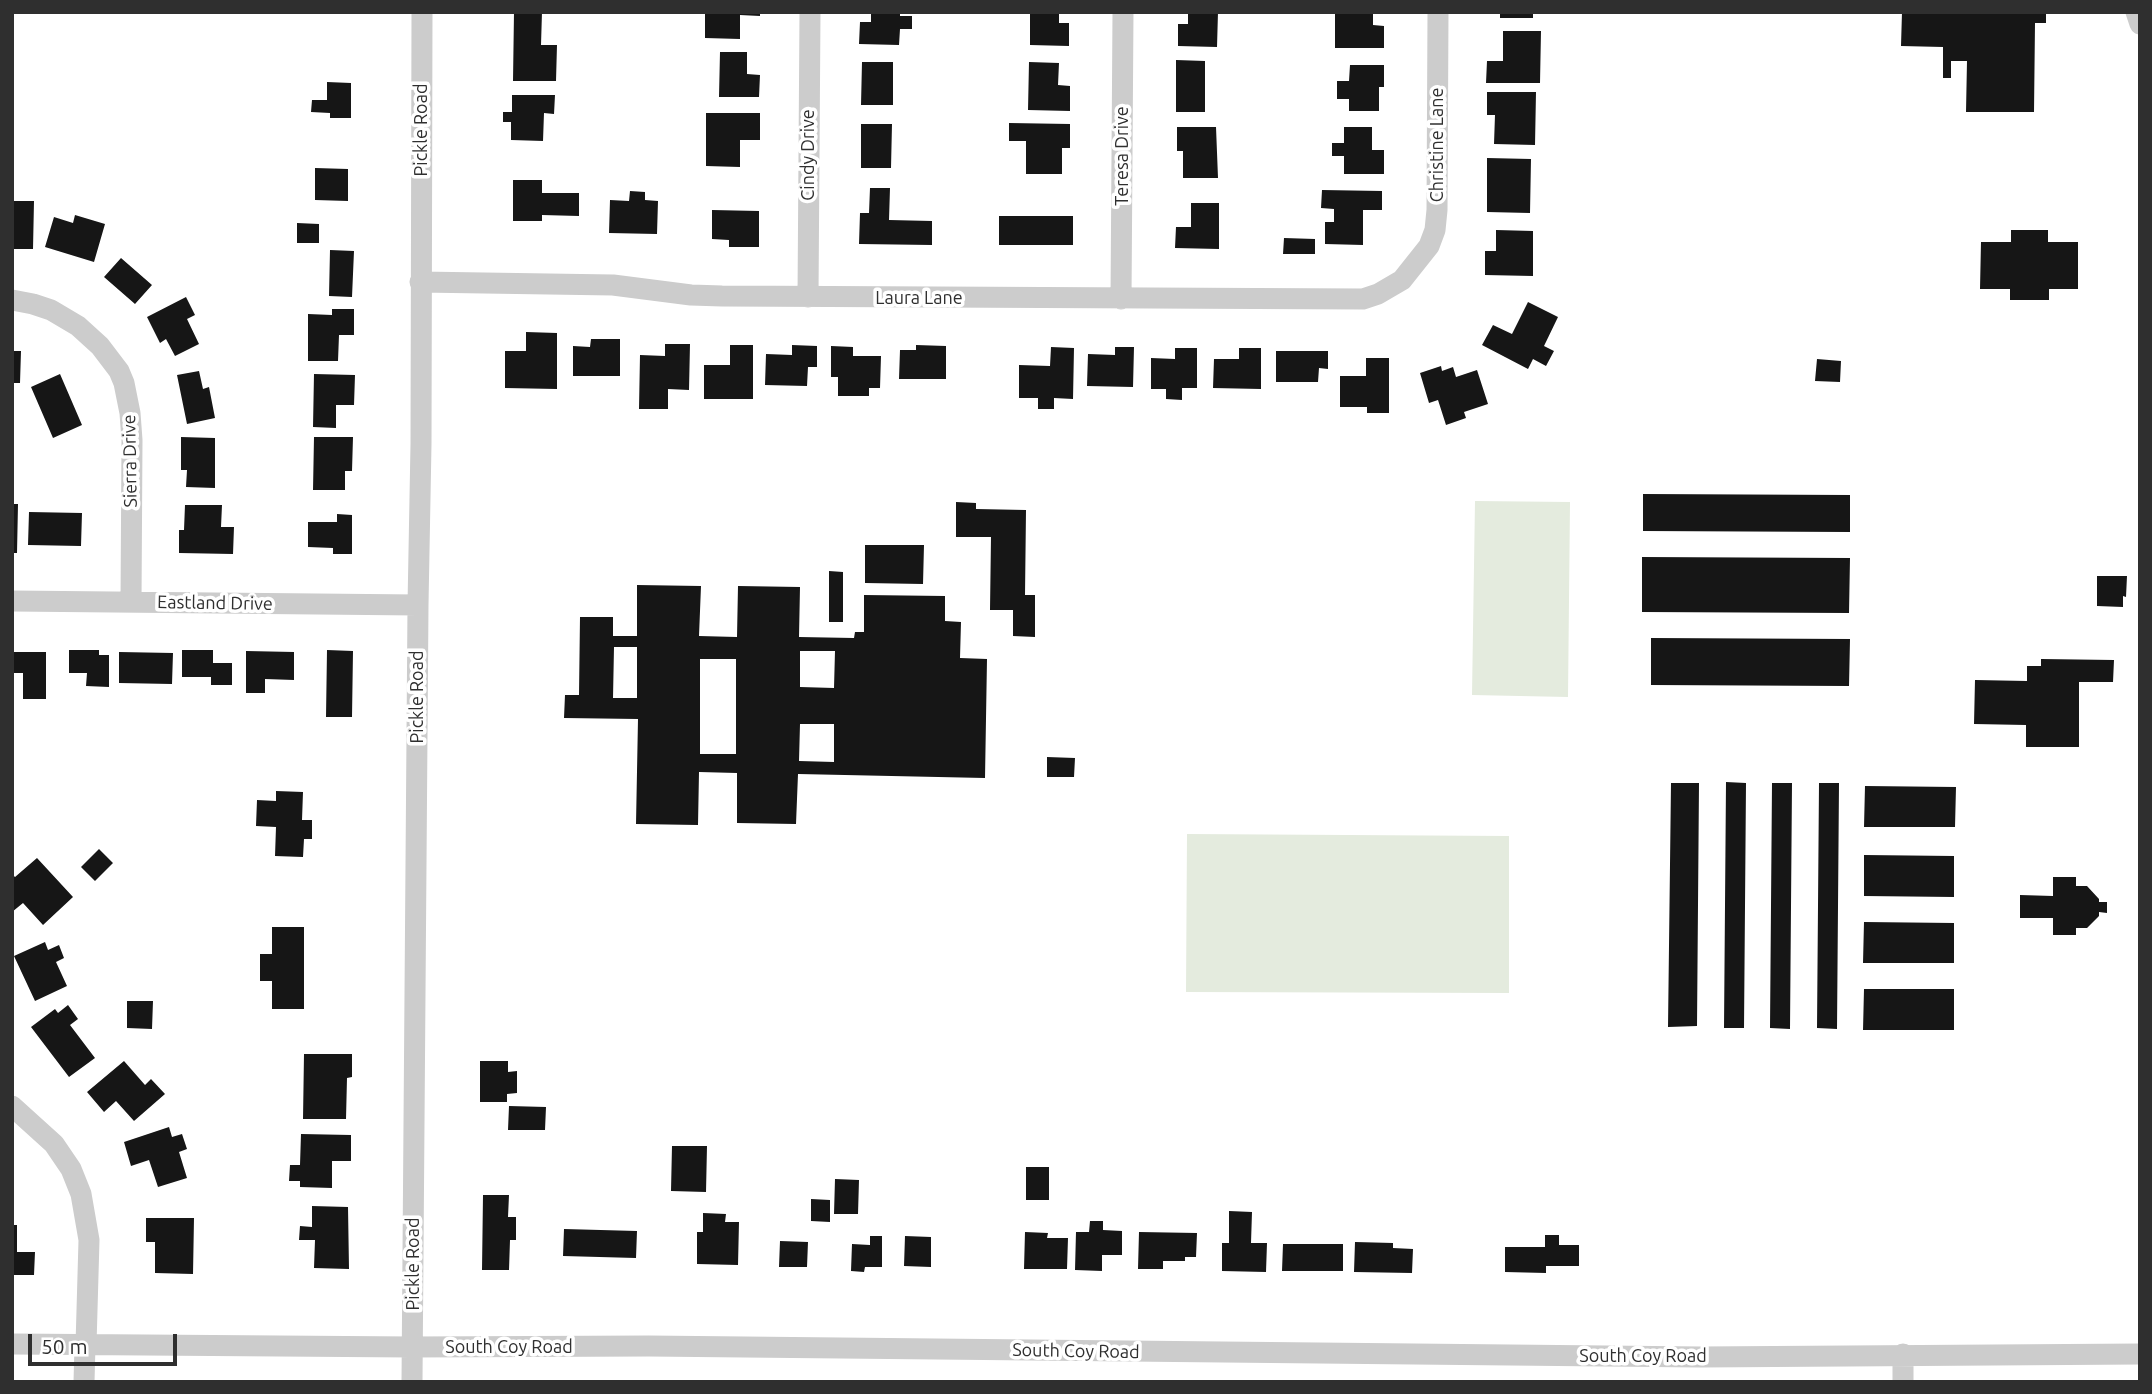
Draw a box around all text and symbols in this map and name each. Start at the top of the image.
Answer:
street label: Pickle Road [410,84,432,176]
street label: Christine Lane [1426,88,1448,202]
street label: Teresa Drive [1111,106,1133,206]
street label: Cindy Drive [797,109,819,201]
street label: Laura Lane [875,287,963,309]
street label: Sierra Drive [118,414,142,508]
street label: Eastland Drive [157,591,273,615]
street label: Pickle Road [406,651,428,743]
street label: Pickle Road [402,1218,424,1310]
scale bar [32,1320,180,1364]
text: 50 m [41,1334,88,1358]
street label: South Coy Road [445,1336,573,1358]
street label: South Coy Road [1012,1339,1140,1363]
street label: South Coy Road [1579,1345,1707,1367]

